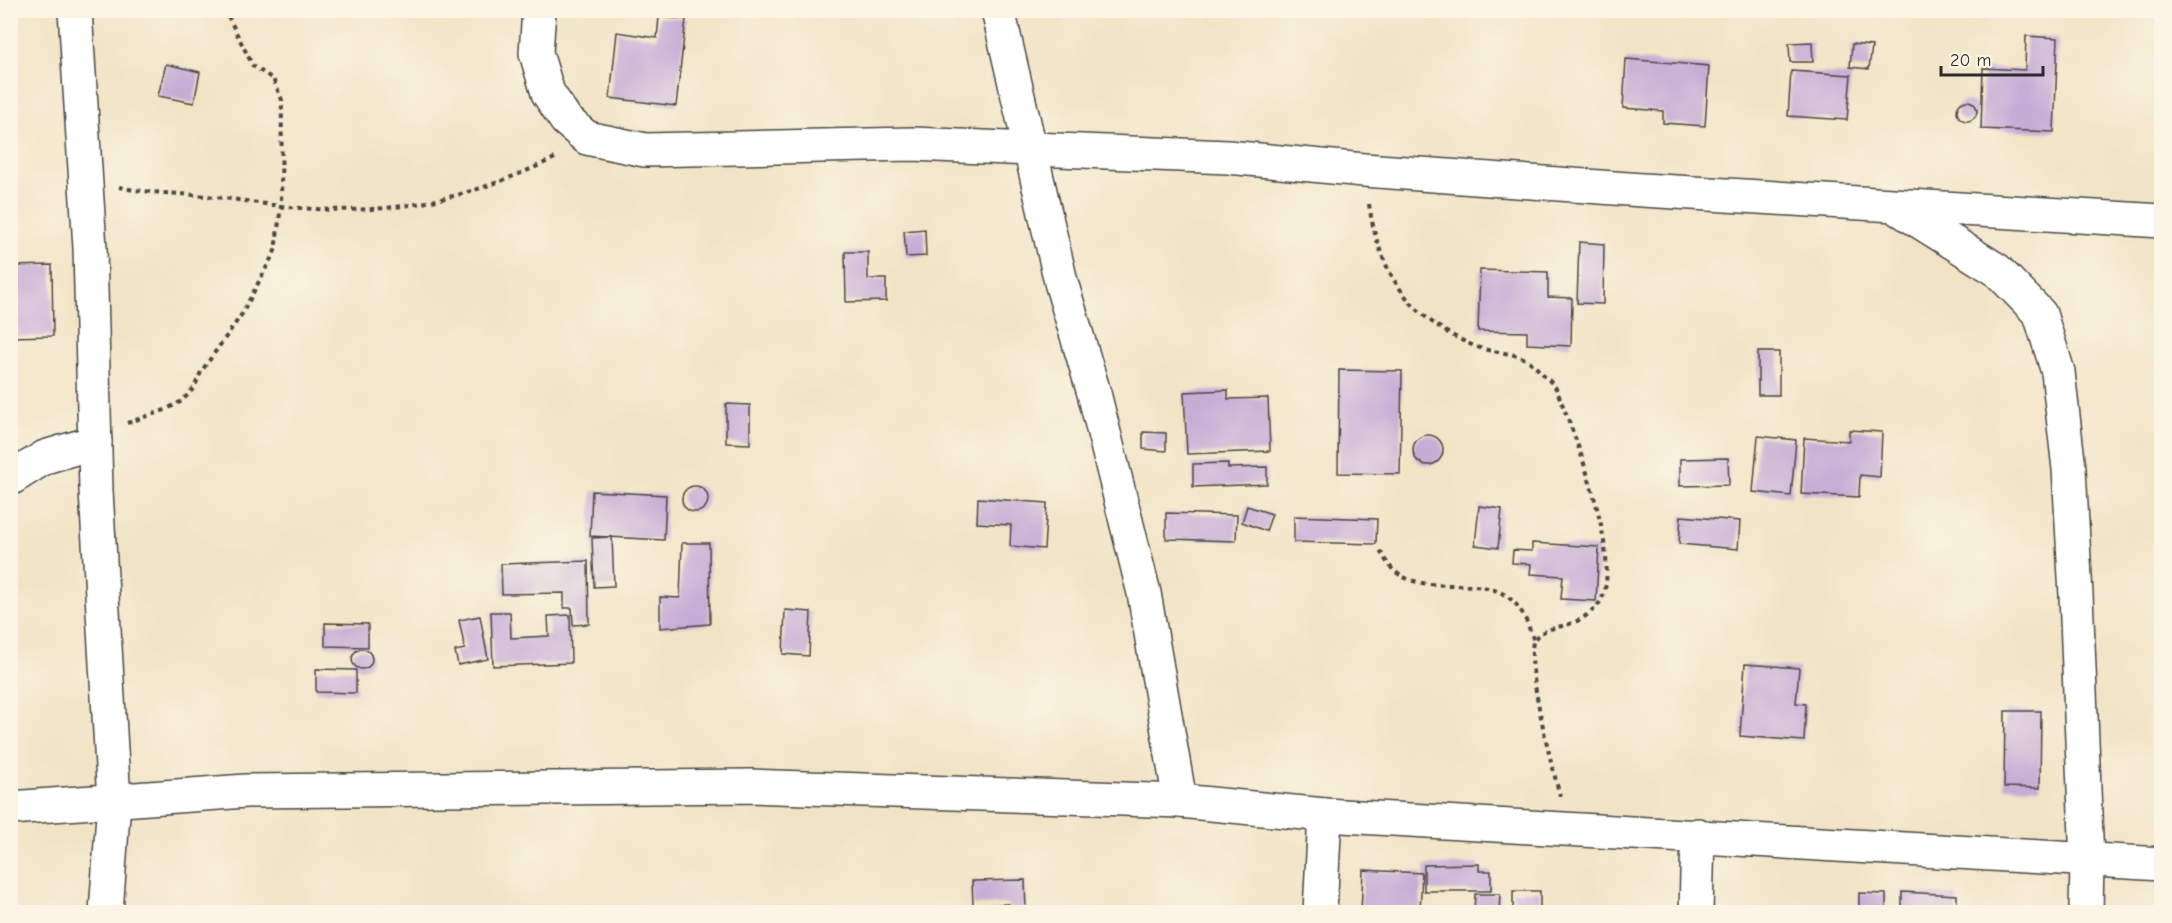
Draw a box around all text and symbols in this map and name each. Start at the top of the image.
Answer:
scale bar [1941,39,2043,77]
text: 20 m [1950,50,1991,71]

